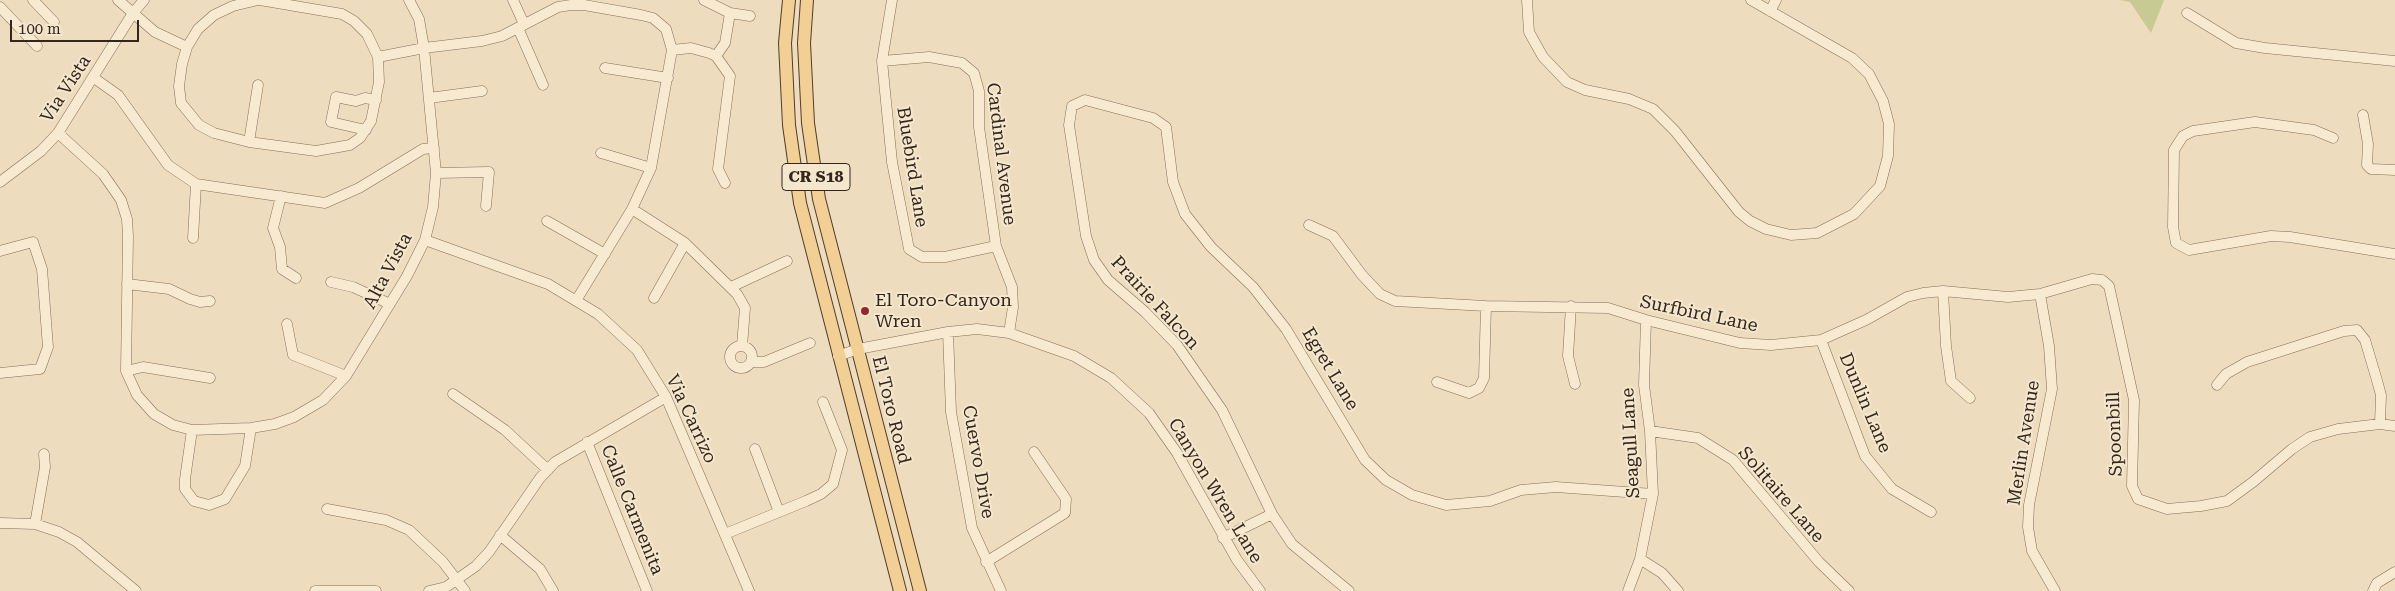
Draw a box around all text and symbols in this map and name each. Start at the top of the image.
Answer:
scale bar [12,10,141,42]
text: 100 m [18,20,61,38]
street label: Via Vista [36,51,96,127]
street label: Cardinal Avenue [982,82,1020,226]
street label: Bluebird Lane [892,105,932,229]
road number: CR S18 [782,163,850,190]
street label: Alta Vista [359,229,417,313]
street label: Prairie Falcon [1106,252,1204,354]
place label: El Toro-Canyon Wren [875,290,1012,332]
street label: Surfbird Lane [1638,291,1760,337]
marker: El Toro-Canyon Wren [859,305,871,317]
street label: Egret Lane [1297,324,1363,414]
street label: Dunlin Lane [1834,350,1896,456]
street label: El Toro Road [867,354,915,466]
street label: Via Carrizo [661,371,721,467]
street label: Merlin Avenue [2003,379,2045,507]
street label: Seagull Lane [1617,387,1645,499]
street label: Spoonbill [2103,391,2127,477]
street label: Cuervo Drive [957,404,999,520]
street label: Canyon Wren Lane [1163,415,1267,567]
street label: Calle Carmenita [596,442,668,578]
street label: Solitaire Lane [1733,443,1829,547]

